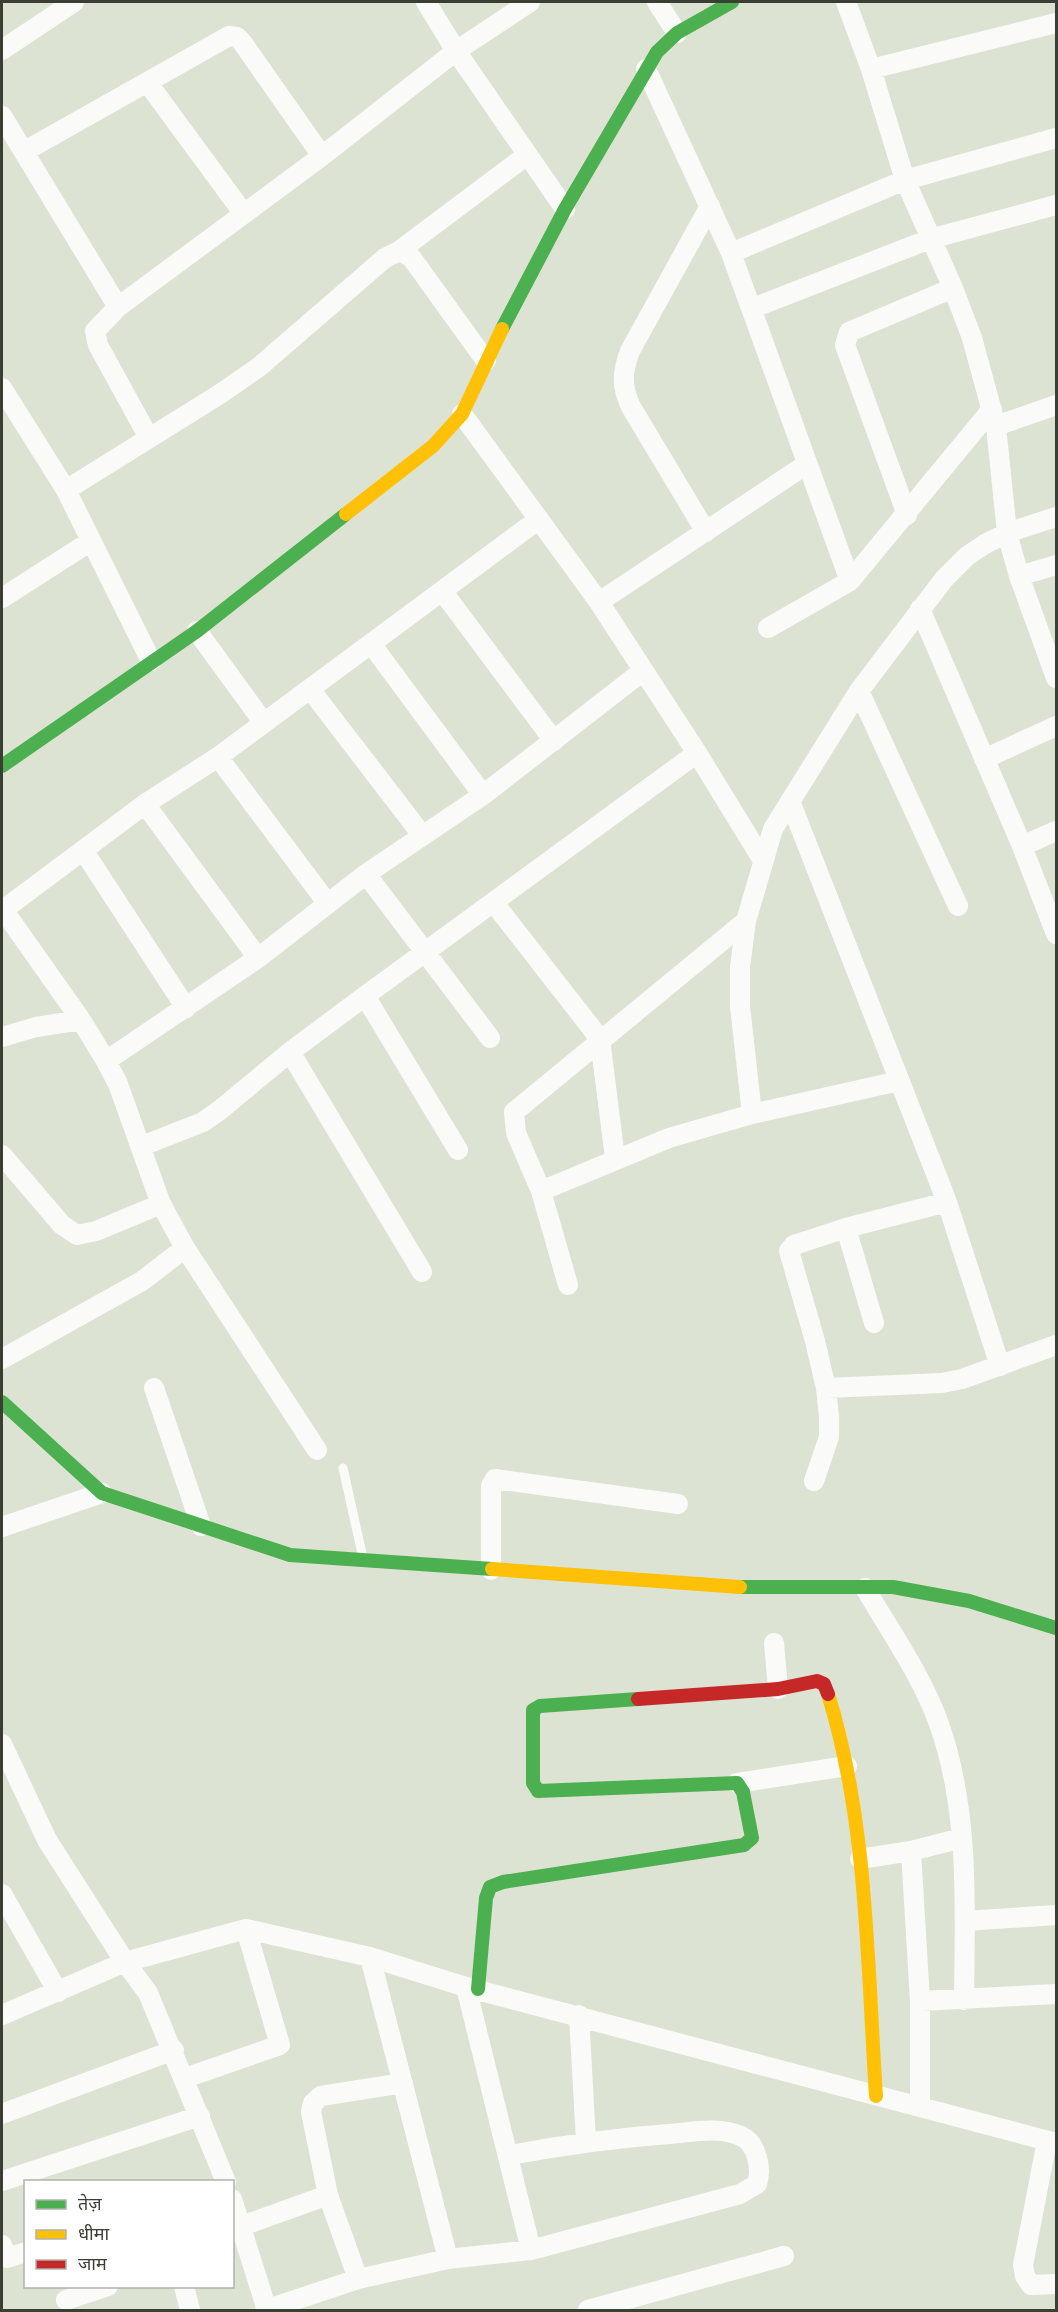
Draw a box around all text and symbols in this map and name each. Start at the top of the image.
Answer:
legend [24,2180,234,2288]
text: तेज़ [78,2192,102,2214]
text: धीमा [78,2222,109,2244]
text: जाम [78,2252,108,2274]

